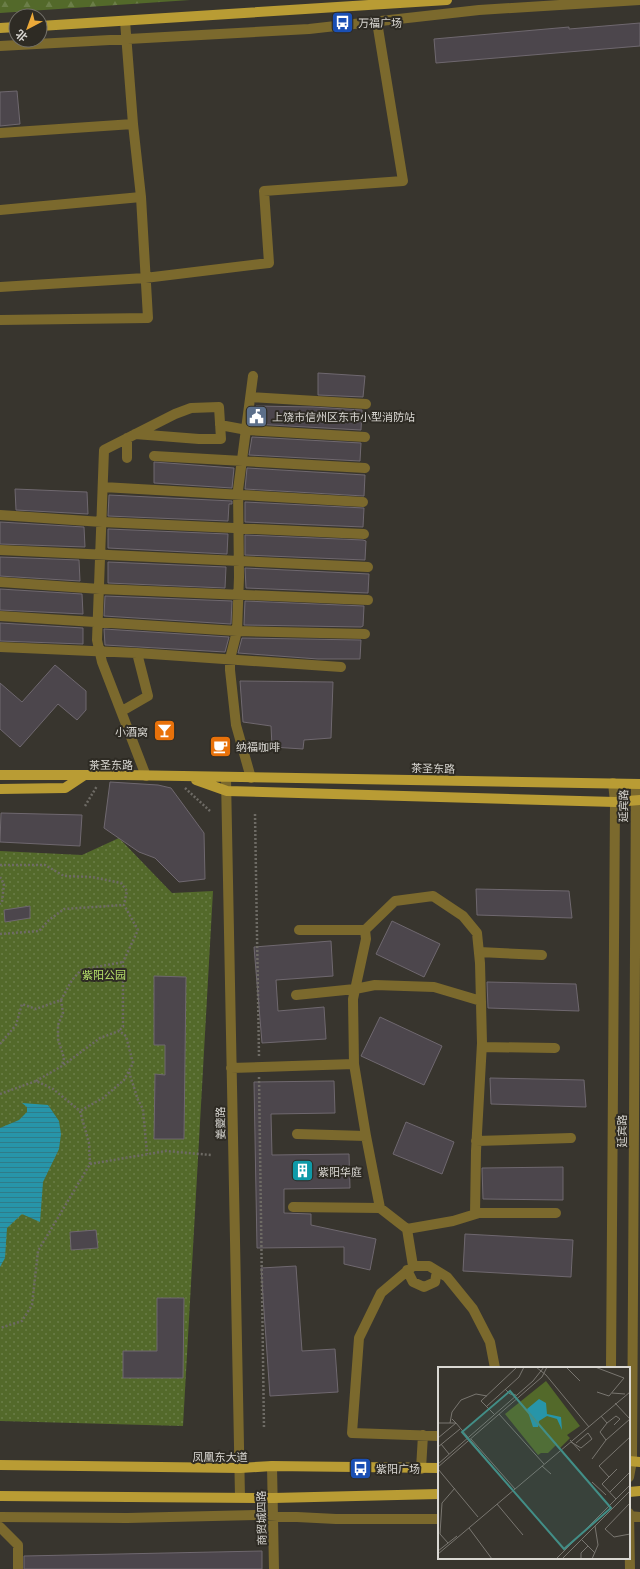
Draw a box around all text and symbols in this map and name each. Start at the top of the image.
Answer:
north arrow [8,8,48,48]
bus stop icon: 万福广场 [329,9,355,35]
place label: 万福广场 [358,15,402,30]
text: 北 [12,27,30,45]
public building icon: 上饶市信州区东市小型消防站 [244,403,270,429]
place label: 上饶市信州区东市小型消防站 [272,409,415,424]
bar icon: 小酒窝 [151,718,177,744]
place label: 小酒窝 [115,724,148,739]
cafe icon: 纳福咖啡 [208,733,234,759]
place label: 纳福咖啡 [236,739,280,754]
street label: 茶圣东路 [89,757,133,772]
street label: 茶圣东路 [411,760,455,776]
street label: 延宾路 [615,789,631,823]
park label: 紫阳公园 [82,967,126,982]
street label: 姜夔路 [212,1106,228,1140]
street label: 延宾路 [614,1115,629,1148]
building icon: 紫阳华庭 [290,1158,316,1184]
place label: 紫阳华庭 [318,1164,362,1179]
inset map [438,1367,630,1559]
street label: 凤凰东大道 [193,1449,248,1464]
bus stop icon: 紫阳广场 [347,1455,373,1481]
place label: 紫阳广场 [376,1461,420,1476]
street label: 商贸城四路 [253,1490,269,1546]

